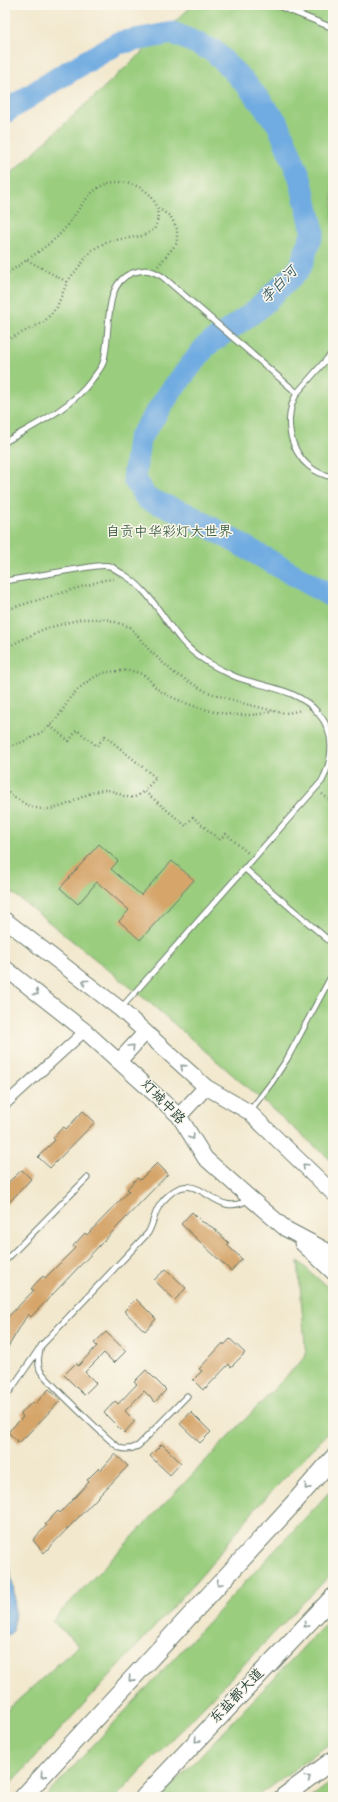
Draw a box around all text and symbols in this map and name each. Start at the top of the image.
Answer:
water label: 李白河 [257,261,304,308]
park label: 自贡中华彩灯大世界 [106,524,232,542]
one-way arrow [82,980,89,987]
one-way arrow [31,988,38,995]
one-way arrow [127,1044,135,1052]
one-way arrow [181,1064,188,1071]
street label: 灯城中路 [136,1076,188,1129]
one-way arrow [187,1133,195,1140]
one-way arrow [302,1163,310,1171]
one-way arrow [305,1483,312,1490]
one-way arrow [217,1578,224,1586]
one-way arrow [303,1620,311,1628]
street label: 东盐都大道 [207,1665,268,1728]
one-way arrow [129,1674,136,1682]
one-way arrow [195,1735,202,1742]
one-way arrow [41,1770,48,1777]
one-way arrow [303,1776,310,1783]

